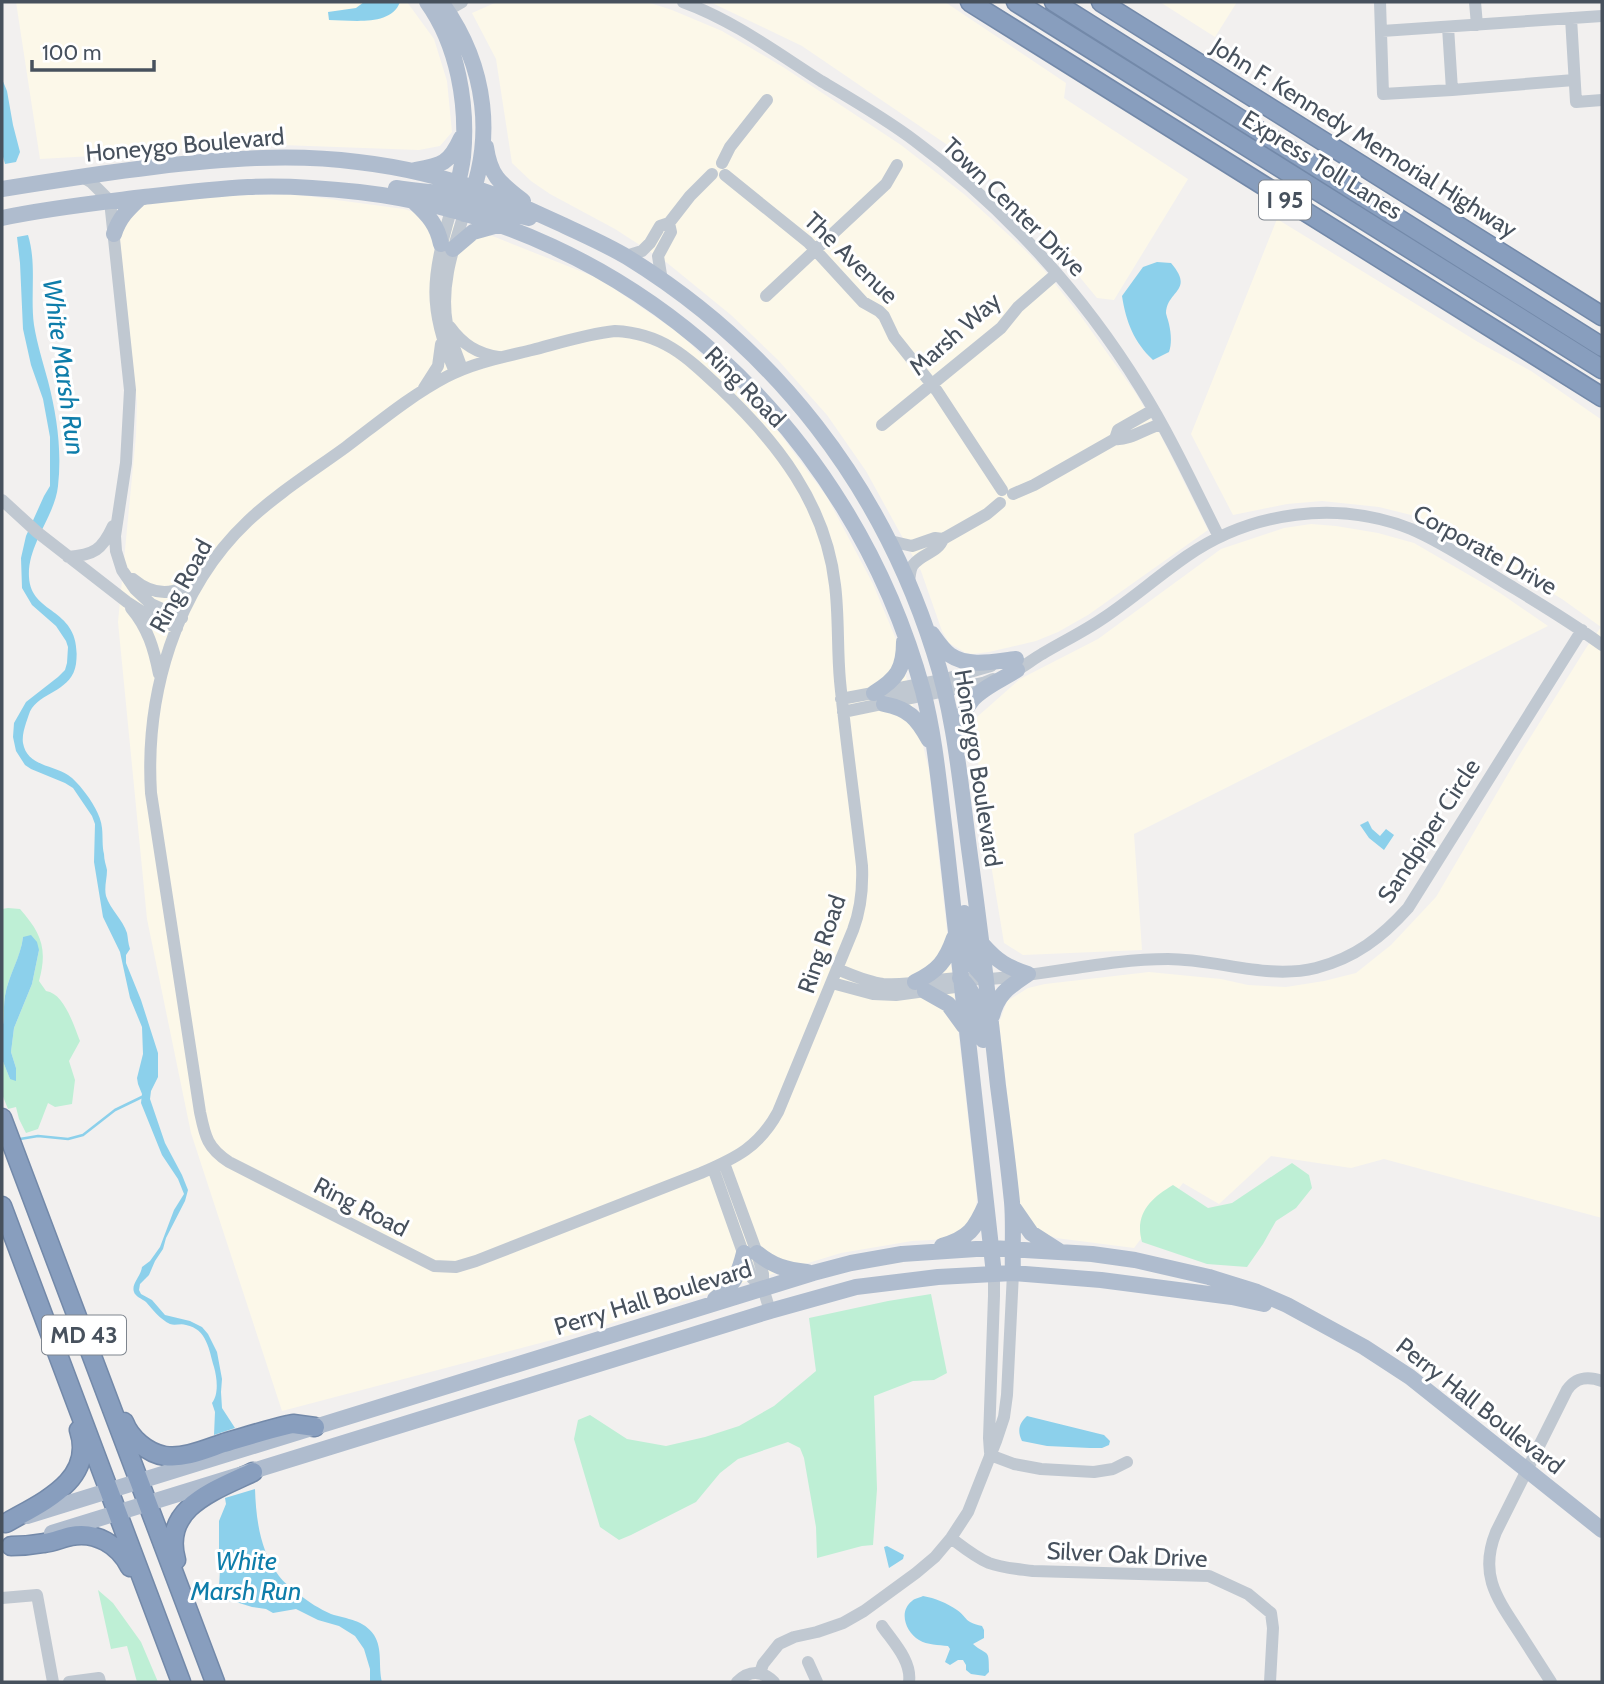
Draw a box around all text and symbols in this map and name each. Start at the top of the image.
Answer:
scale bar [32,28,154,72]
street label: John F. Kennedy Memorial Highway [1205,31,1523,244]
text: 100 m [42,40,101,65]
street label: Express Toll Lanes [1237,104,1408,225]
street label: Honeygo Boulevard [84,121,286,168]
street label: Town Center Drive [937,131,1092,282]
road number: I 95 [1259,181,1311,220]
street label: The Avenue [798,206,904,310]
water label: White Marsh Run [36,277,92,457]
street label: Marsh Way [903,286,1006,381]
street label: Ring Road [699,340,792,433]
street label: Corporate Drive [1408,498,1562,601]
street label: Ring Road [143,534,218,637]
street label: Honeygo Boulevard [949,667,1008,869]
street label: Sandpiper Circle [1371,753,1486,908]
street label: Ring Road [791,891,852,997]
street label: Ring Road [309,1170,413,1243]
street label: Perry Hall Boulevard [551,1254,755,1341]
road number: MD 43 [42,1316,126,1354]
street label: Perry Hall Boulevard [1391,1331,1570,1480]
street label: Silver Oak Drive [1046,1536,1208,1573]
water label: White Marsh Run [190,1545,301,1607]

